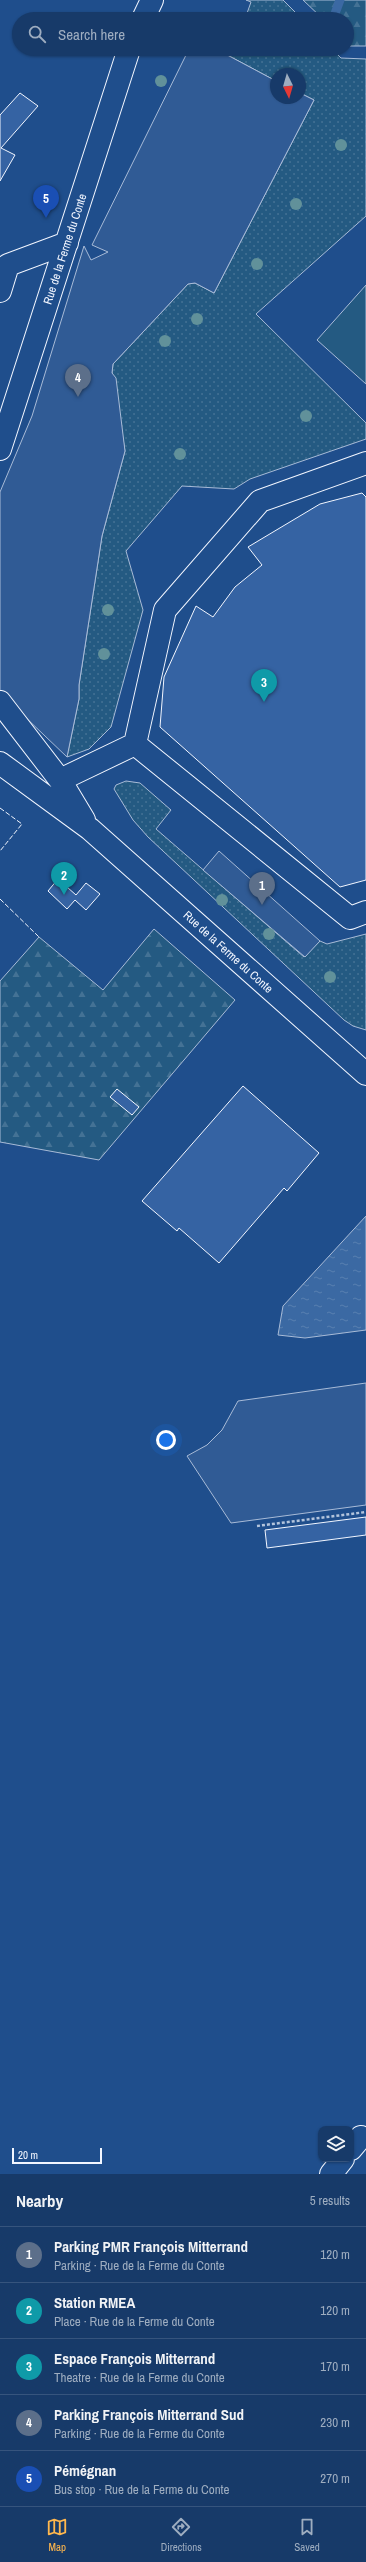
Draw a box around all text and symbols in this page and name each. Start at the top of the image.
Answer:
search box [12,12,354,56]
icon: search [26,23,48,45]
text: Search here [58,24,125,45]
north arrow [270,68,306,104]
pin: 5 [33,185,59,218]
street label: Rue de la Ferme du Conte [40,192,90,306]
pin: 4 [65,364,91,397]
pin: 3 [251,669,277,702]
pin: 2 [51,862,77,895]
pin: 1 [249,872,275,905]
street label: Rue de la Ferme du Conte [180,907,276,997]
your location [156,1430,176,1450]
map controls [318,2126,354,2162]
button: layers [318,2126,354,2162]
scale bar [12,2146,102,2165]
text: 20 m [18,2148,38,2162]
text: Nearby [16,2189,63,2212]
text: 5 results [310,2192,350,2209]
text: Parking PMR François Mitterrand [54,2236,248,2257]
text: 1 [26,2246,32,2263]
text: 120 m [320,2246,350,2263]
text: Parking · Rue de la Ferme du Conte [54,2257,225,2274]
text: Station RMEA [54,2292,135,2313]
text: 2 [26,2302,32,2319]
text: 120 m [320,2302,350,2319]
text: Place · Rue de la Ferme du Conte [54,2313,215,2330]
text: Espace François Mitterrand [54,2348,215,2369]
text: 3 [26,2358,32,2375]
text: 170 m [320,2358,350,2375]
text: Theatre · Rue de la Ferme du Conte [54,2369,225,2386]
text: Parking François Mitterrand Sud [54,2404,244,2425]
text: 4 [26,2414,32,2431]
text: 230 m [320,2414,350,2431]
text: Parking · Rue de la Ferme du Conte [54,2425,225,2442]
text: Pémégnan [54,2460,116,2481]
text: 5 [26,2470,32,2487]
text: 270 m [320,2470,350,2487]
text: Bus stop · Rue de la Ferme du Conte [54,2481,229,2498]
tab: Map [46,2516,68,2554]
tab: Directions [161,2516,202,2554]
tab: Saved [294,2516,320,2554]

